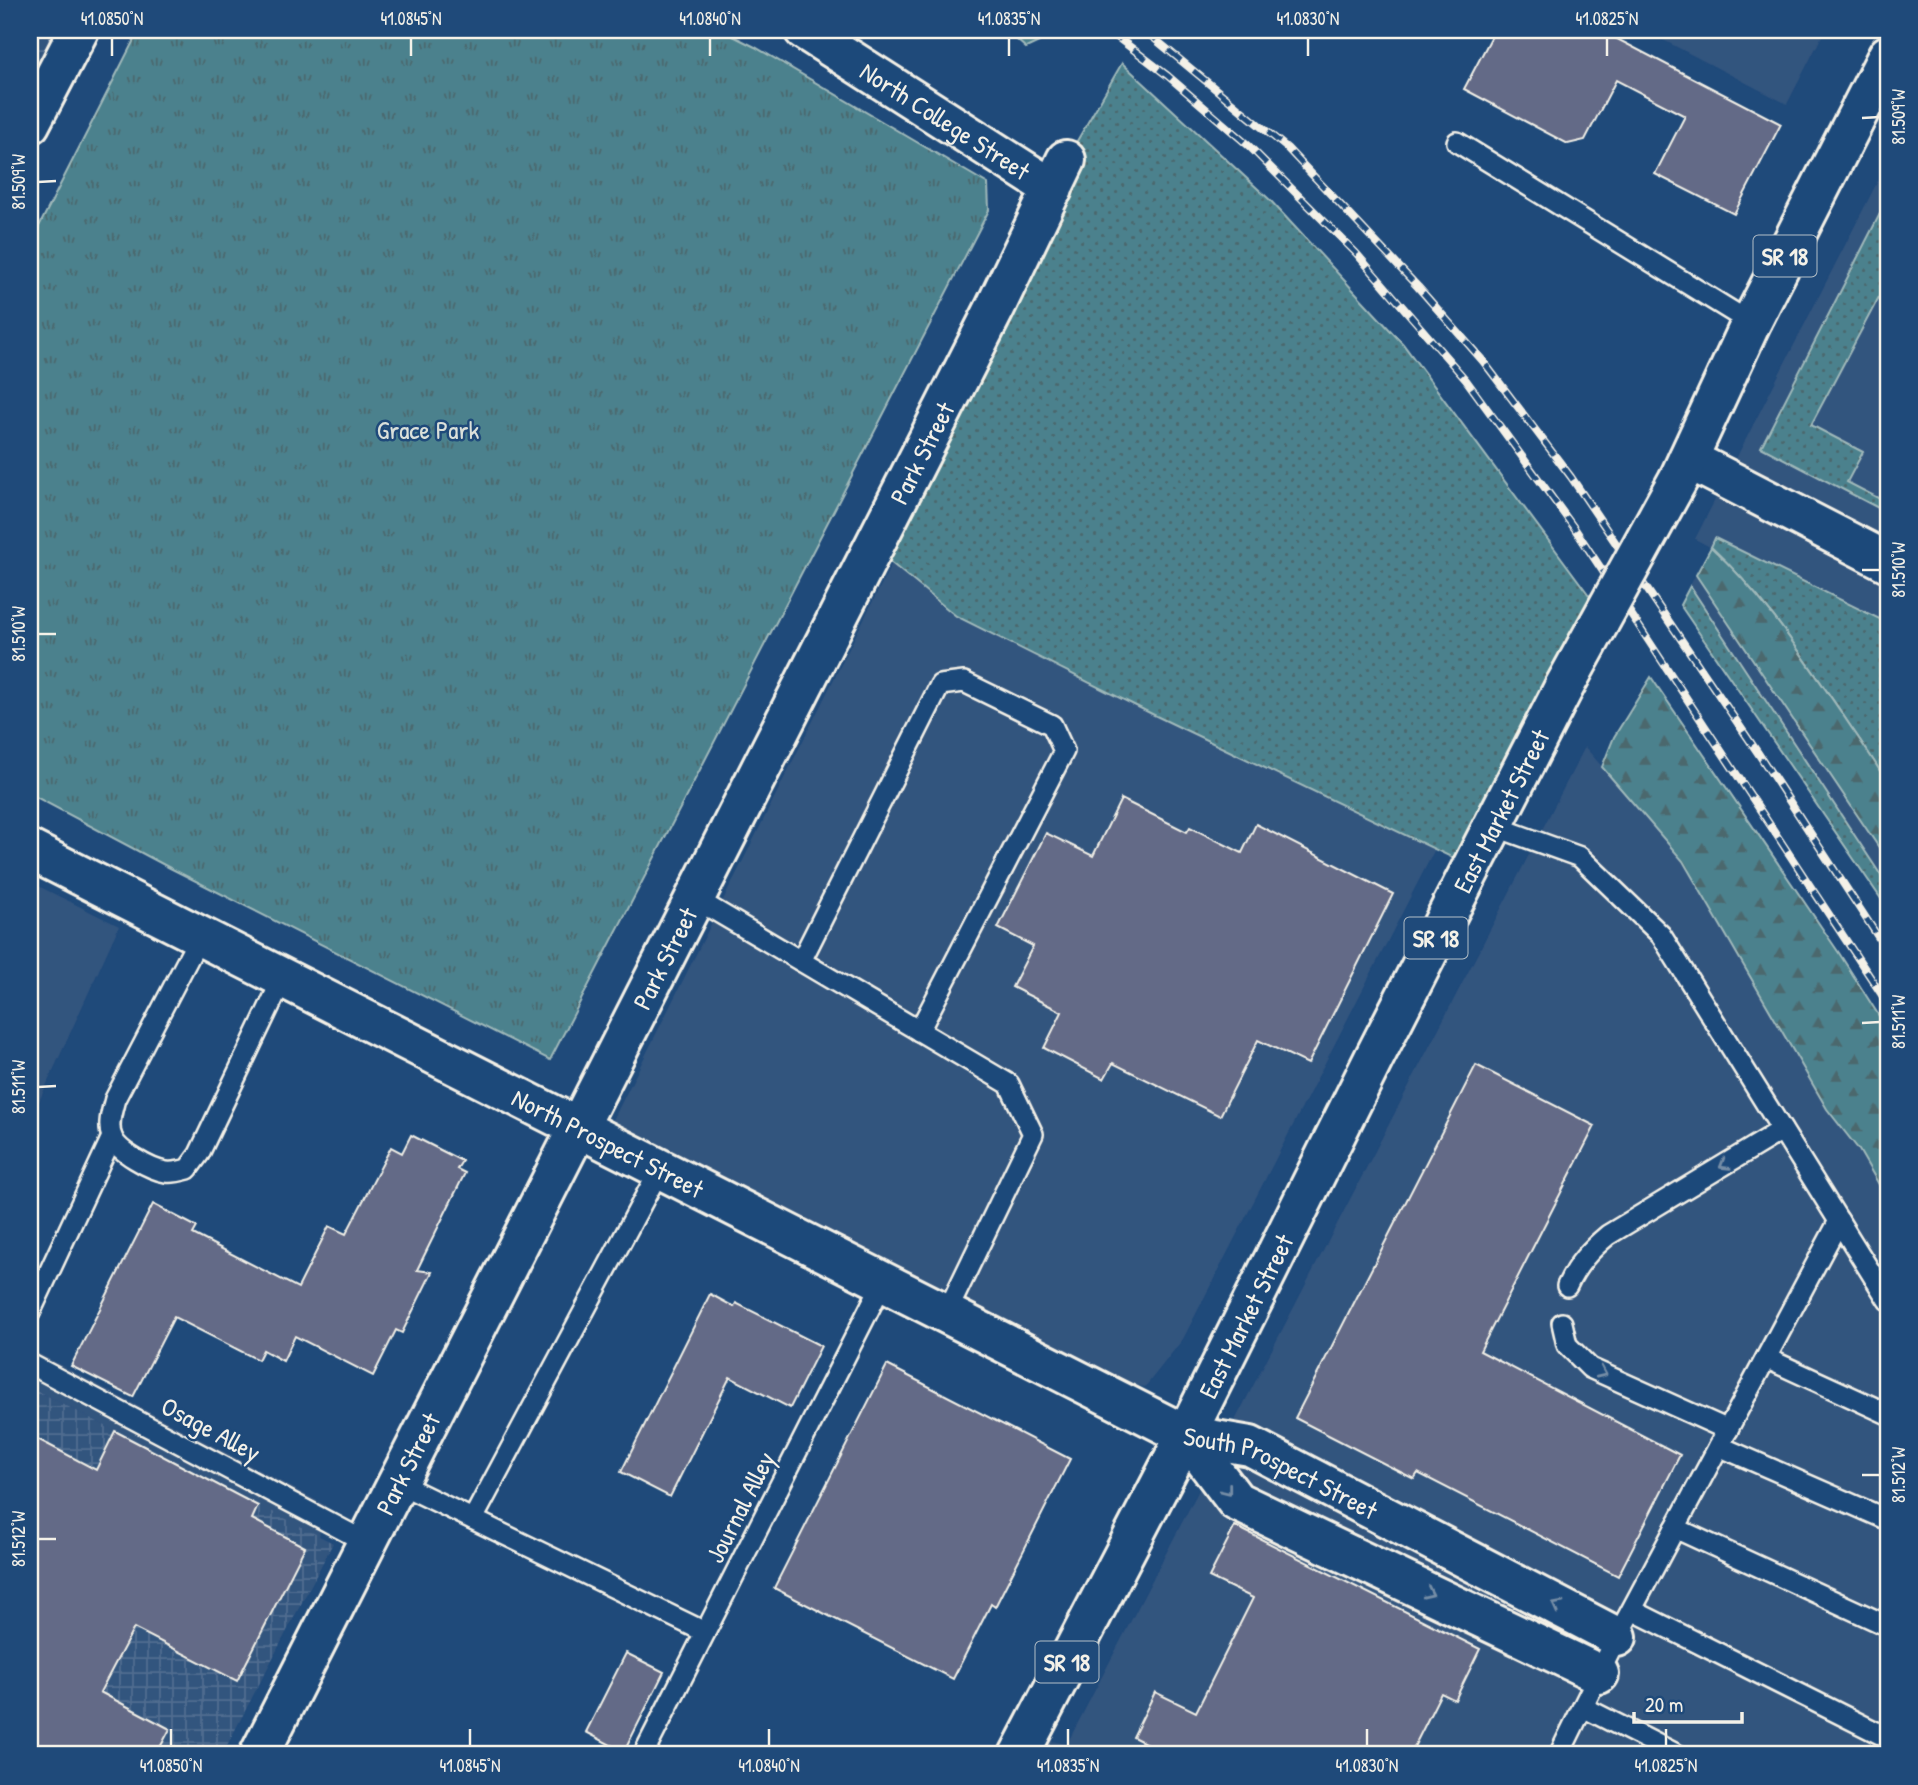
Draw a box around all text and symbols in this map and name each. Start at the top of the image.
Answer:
text: 41.0850°N [81,6,143,31]
text: 41.0845°N [380,6,442,31]
text: 41.0840°N [679,6,741,31]
text: 41.0835°N [978,6,1040,31]
text: 41.0830°N [1277,6,1339,31]
text: 41.0825°N [1576,6,1638,31]
street label: North College Street [854,53,1038,188]
text: 81.509°W [1886,89,1911,145]
text: 81.509°W [6,154,31,210]
road number: SR 18 [1754,235,1816,276]
street label: Park Street [881,395,962,510]
park label: Grace Park [377,412,480,447]
text: 81.510°W [1886,542,1911,598]
text: 81.510°W [6,606,31,662]
street label: East Market Street [1444,722,1557,898]
street label: Park Street [624,900,705,1015]
road number: SR 18 [1404,918,1468,958]
text: 81.511°W [1886,995,1911,1049]
text: 81.511°W [6,1060,31,1114]
street label: North Prospect Street [506,1079,711,1206]
one-way arrow [1718,1157,1731,1170]
street label: East Market Street [1190,1227,1301,1404]
one-way arrow [1595,1365,1607,1379]
street label: Osage Alley [155,1388,267,1470]
street label: Park Street [367,1406,448,1521]
street label: South Prospect Street [1181,1417,1385,1528]
street label: Journal Alley [697,1445,783,1569]
text: 81.512°W [1886,1447,1911,1503]
one-way arrow [1219,1482,1232,1494]
text: 81.512°W [6,1511,31,1567]
one-way arrow [1421,1584,1434,1598]
one-way arrow [1551,1600,1564,1614]
road number: SR 18 [1036,1642,1098,1682]
scale bar [1634,1680,1743,1724]
text: 20 m [1645,1690,1683,1719]
text: 41.0850°N [140,1753,202,1778]
text: 41.0845°N [439,1753,501,1778]
text: 41.0840°N [738,1753,800,1778]
text: 41.0835°N [1037,1753,1099,1778]
text: 41.0830°N [1336,1753,1398,1778]
text: 41.0825°N [1635,1753,1697,1778]

